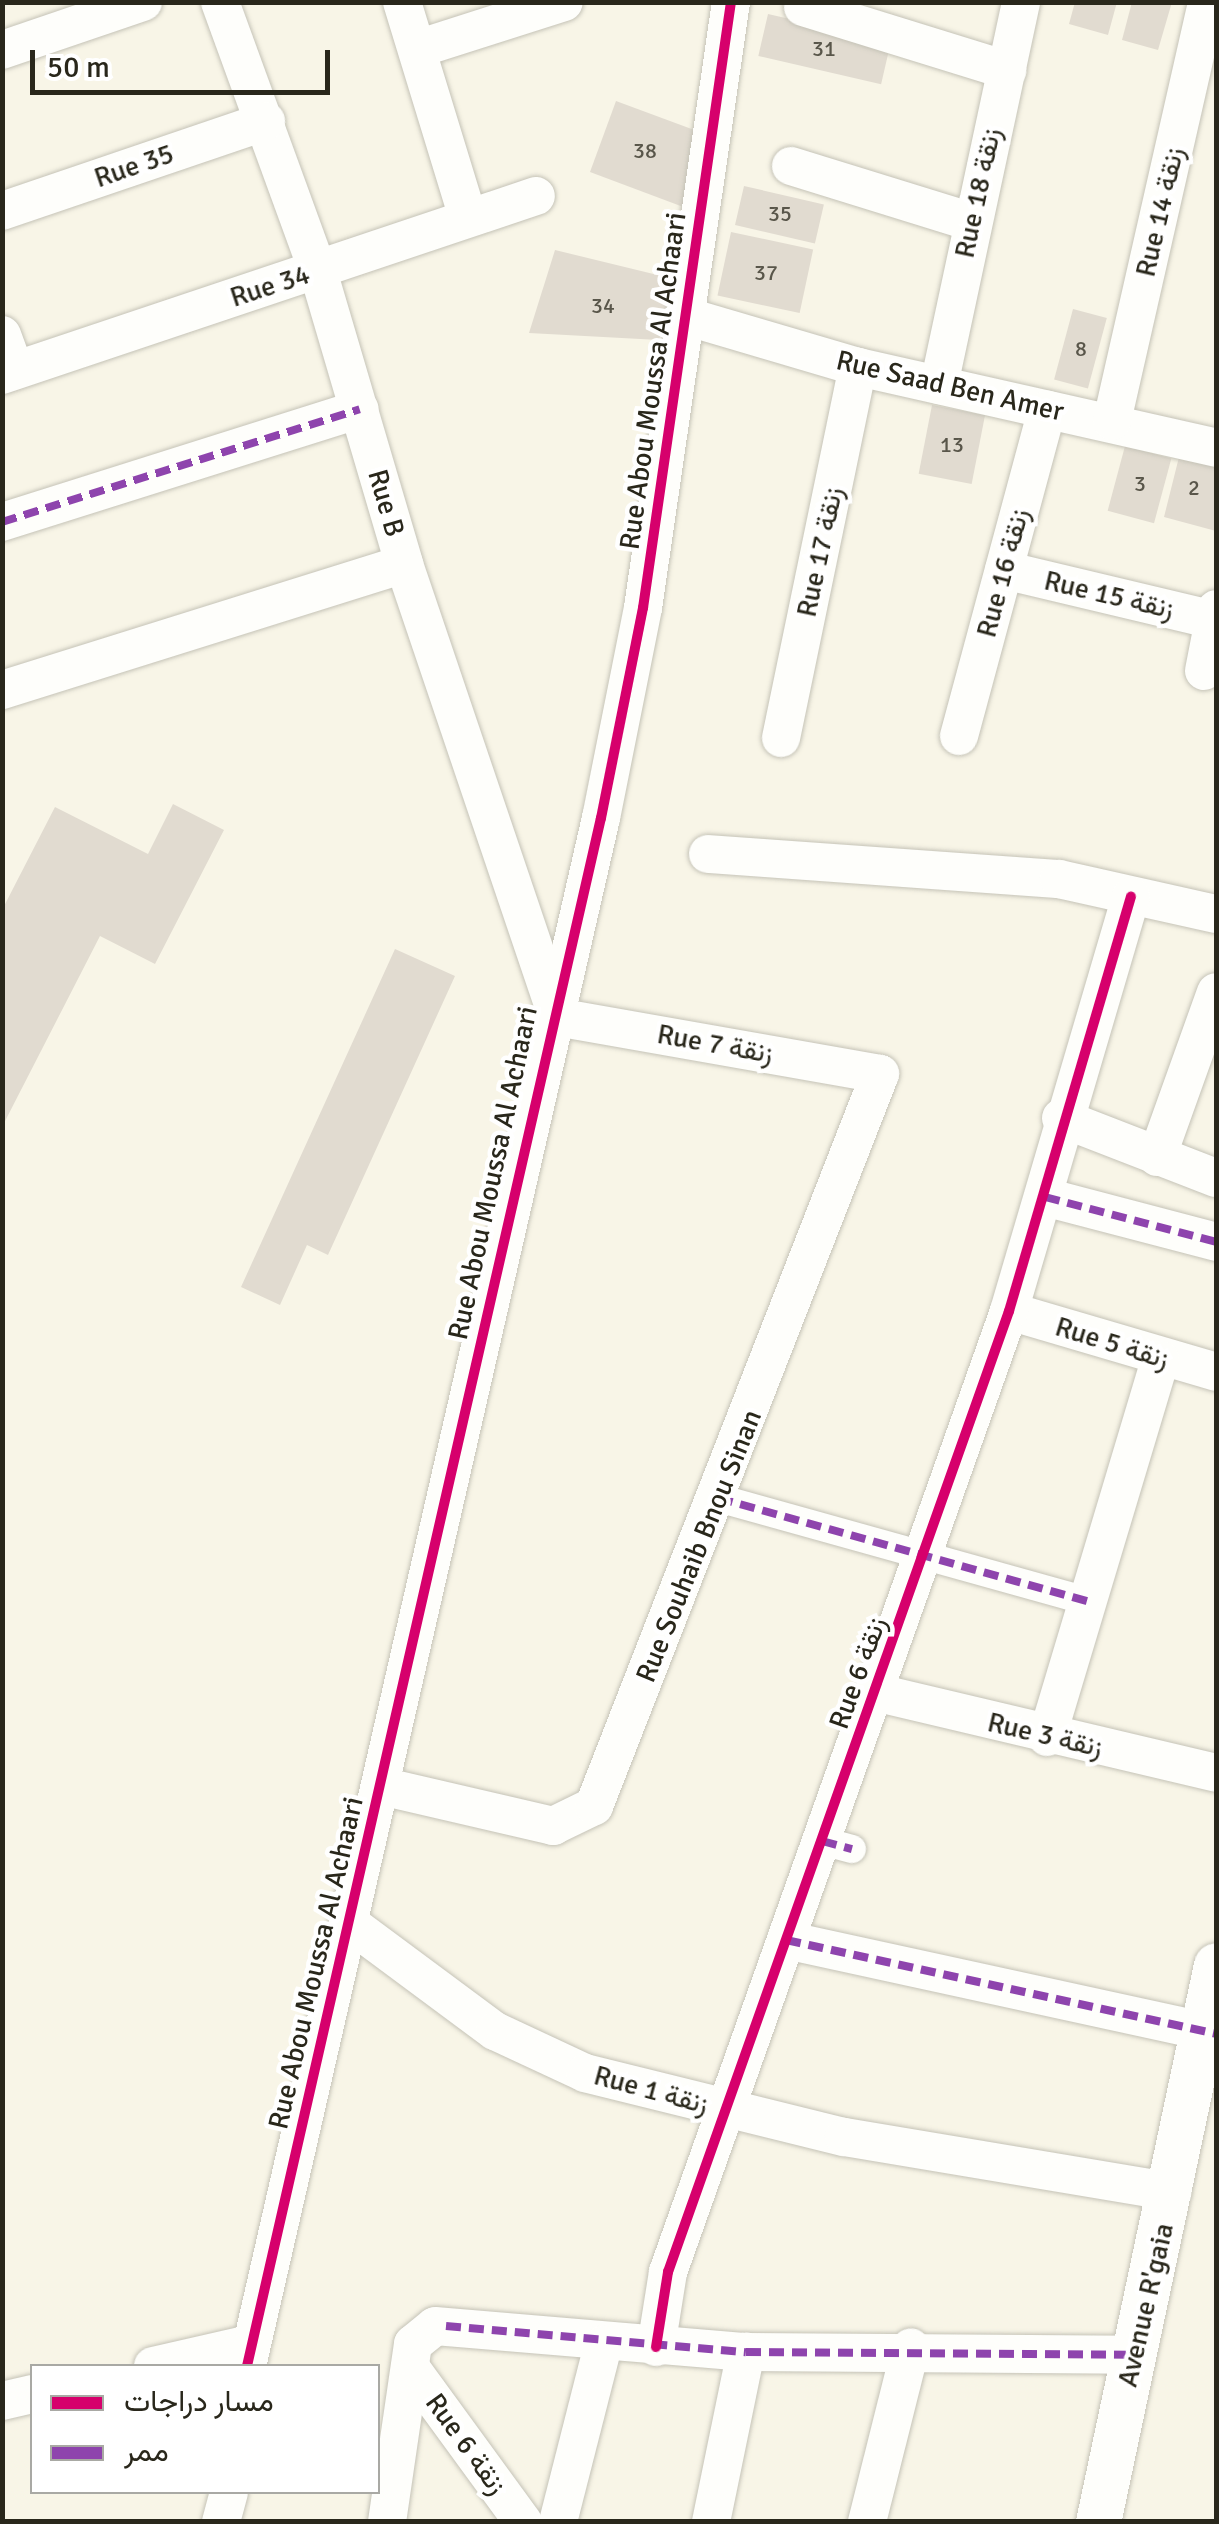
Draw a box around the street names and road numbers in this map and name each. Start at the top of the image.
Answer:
street label: Rue 18 زنقة [948,125,1008,261]
street label: Rue 35 [90,137,178,195]
street label: Rue 14 زنقة [1129,144,1191,280]
street label: Rue Abou Moussa Al Achaari [613,210,693,552]
street label: Rue 34 [226,257,314,315]
street label: Rue Saad Ben Amer [833,343,1067,429]
street label: Rue B [360,465,412,541]
street label: Rue 17 زنقة [790,484,850,620]
street label: Rue 16 زنقة [970,505,1036,641]
street label: Rue 15 زنقة [1041,564,1177,626]
street label: Rue Abou Moussa Al Achaari [441,1003,545,1343]
street label: Rue 7 زنقة [654,1017,776,1071]
street label: Rue 5 زنقة [1051,1310,1173,1376]
street label: Rue Souhaib Bnou Sinan [629,1405,769,1687]
street label: Rue 6 زنقة [822,1612,894,1734]
street label: Rue 3 زنقة [984,1705,1106,1765]
street label: Rue Abou Moussa Al Achaari [261,1793,371,2133]
street label: Rue 1 زنقة [590,2059,712,2121]
street label: Avenue R'gaia [1111,2220,1181,2390]
street label: Rue 6 زنقة [418,2387,514,2501]

